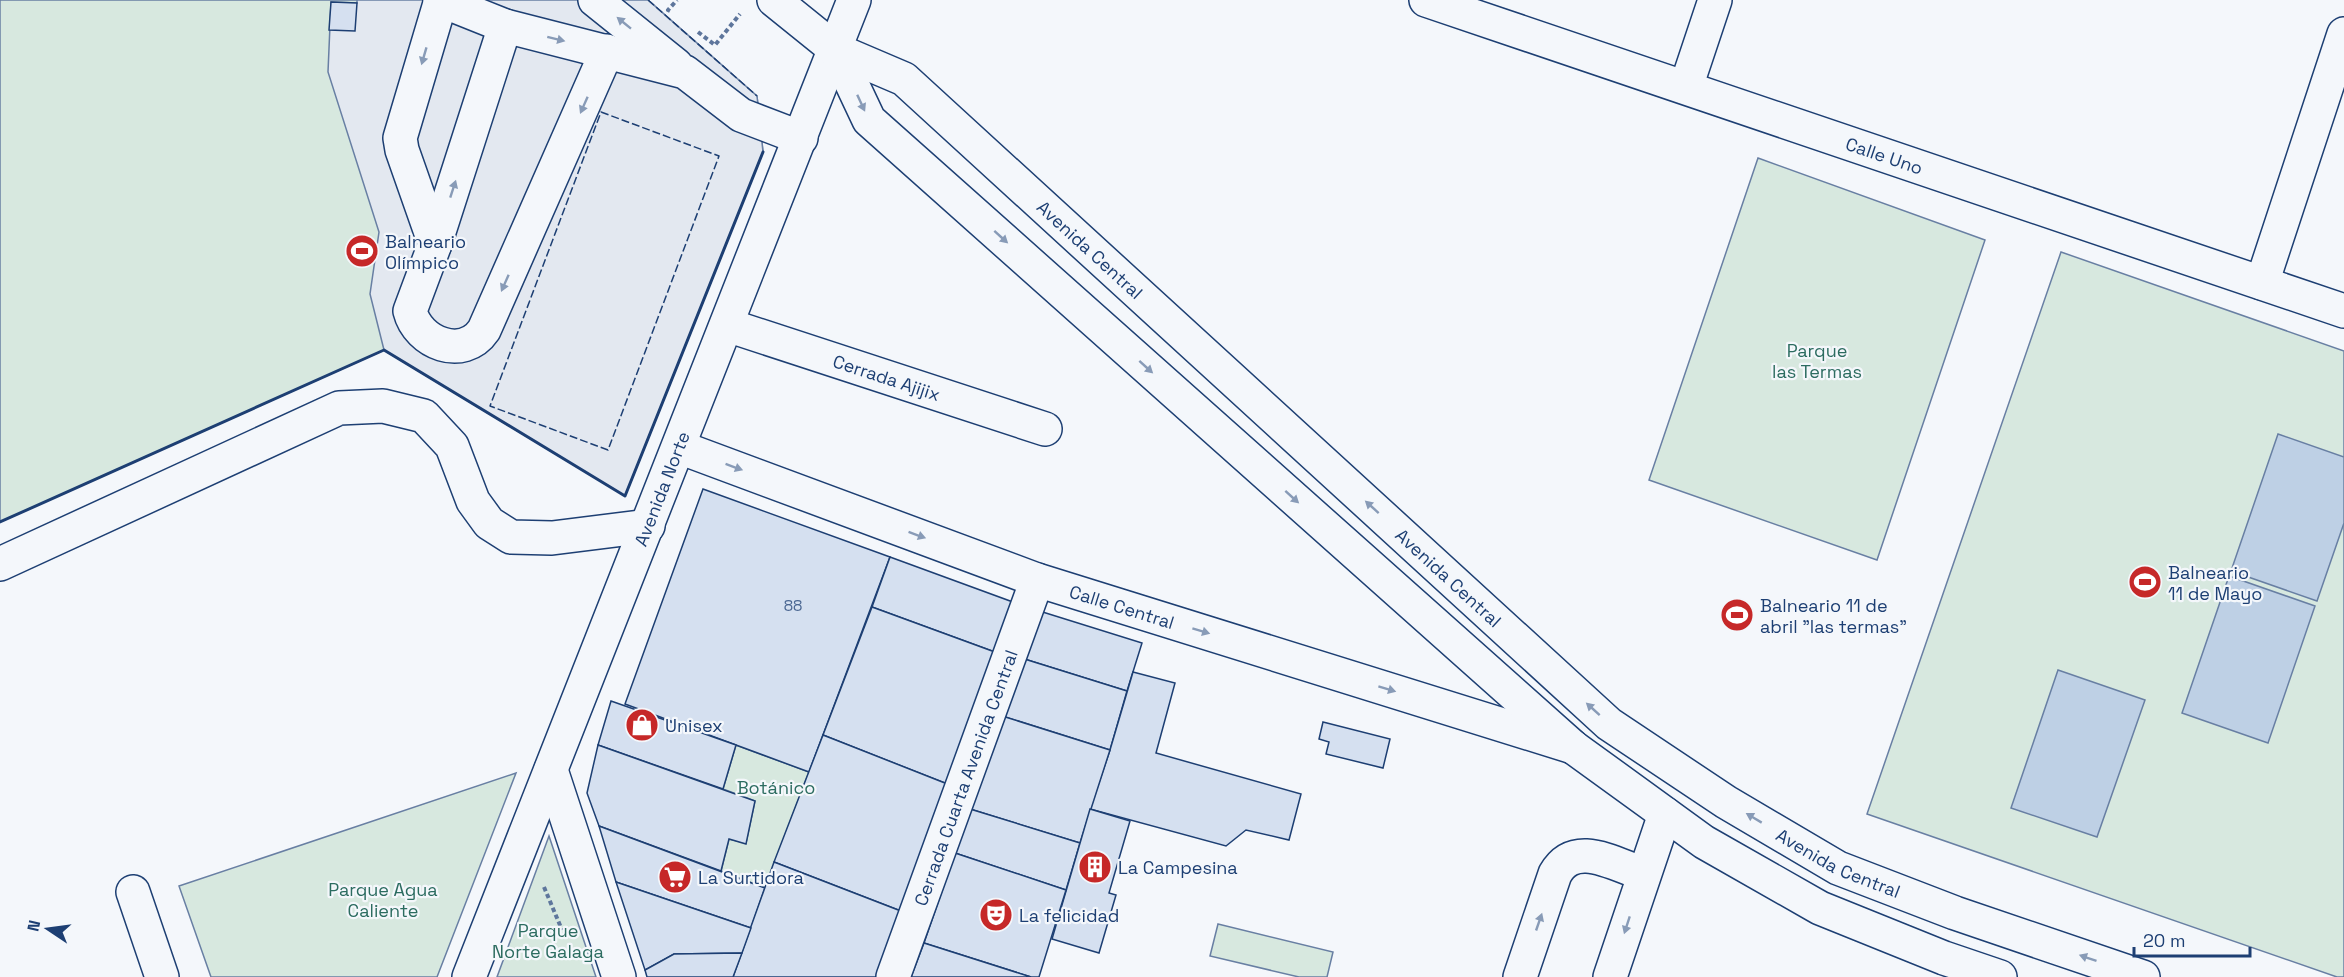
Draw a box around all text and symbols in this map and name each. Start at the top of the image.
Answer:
one-way arrow [616,16,632,29]
one-way arrow [547,34,565,44]
one-way arrow [419,48,428,66]
one-way arrow [856,94,865,111]
one-way arrow [579,96,588,113]
street label: Calle Uno [1843,132,1926,179]
one-way arrow [449,180,458,198]
street label: Avenida Central [1032,195,1148,304]
place label: Balneario Olímpico [385,230,466,274]
one-way arrow [993,230,1008,244]
sports icon: Balneario Olímpico [344,233,380,269]
one-way arrow [500,274,509,292]
park label: Parque las Termas [1772,339,1862,383]
street label: Cerrada Ajijix [830,349,943,406]
one-way arrow [1138,360,1153,373]
street label: Avenida Norte [628,428,694,549]
one-way arrow [725,463,743,473]
one-way arrow [1284,490,1299,503]
one-way arrow [1364,500,1379,514]
street label: Avenida Central [1391,523,1507,632]
one-way arrow [908,531,926,541]
place label: Balneario 11 de Mayo [2168,561,2262,605]
sports icon: Balneario 11 de Mayo [2127,564,2163,600]
street label: Calle Central [1067,579,1177,634]
place label: Balneario 11 de abril "las termas" [1760,594,1907,638]
house number: 88 [784,596,802,615]
sports icon: Balneario 11 de abril "las termas" [1719,597,1755,633]
one-way arrow [1192,627,1210,636]
street label: Cerrada Cuarta Avenida Central [908,647,1022,909]
one-way arrow [1378,685,1396,694]
one-way arrow [1586,703,1601,716]
shop icon: Unisex [624,707,660,743]
place label: Unisex [665,714,723,737]
park label: Botánico [737,776,815,799]
one-way arrow [1746,813,1762,824]
street label: Avenida Central [1772,823,1904,902]
building icon: La Campesina [1077,849,1113,885]
place label: La Campesina [1118,856,1238,879]
supermarket icon: La Surtidora [657,859,693,895]
place label: La Surtidora [698,866,804,889]
park label: Parque Agua Caliente [328,878,438,922]
theatre icon: La felicidad [978,897,1014,933]
north arrow [18,899,78,959]
place label: La felicidad [1019,904,1119,927]
one-way arrow [1535,913,1544,931]
one-way arrow [1621,916,1631,934]
text: N [22,918,45,933]
park label: Parque Norte Galaga [492,919,604,963]
scale bar [2134,920,2250,958]
text: 20 m [2143,929,2186,952]
one-way arrow [2079,953,2097,963]

